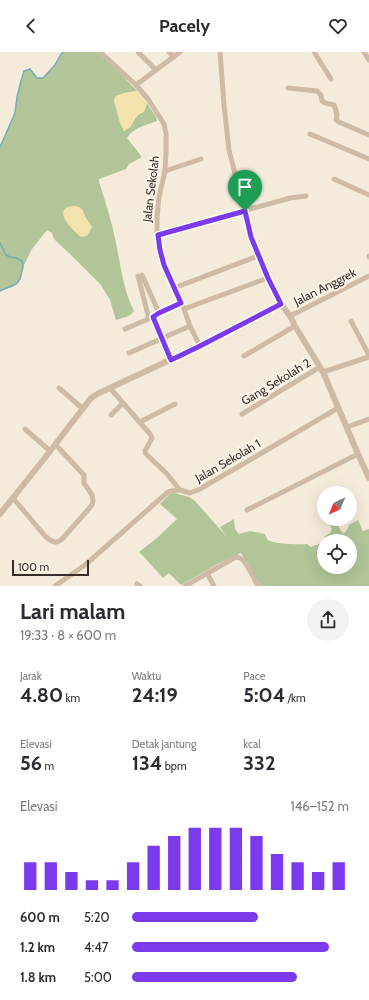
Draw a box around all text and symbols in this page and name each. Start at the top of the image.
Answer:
icon: back [20,15,42,37]
text: Pacely [159,15,210,37]
icon: heart [327,15,349,37]
street label: Jalan Sekolah [139,155,162,224]
pin [228,170,262,211]
icon: arrive [234,176,256,198]
street label: Jalan Anggrek [290,264,359,309]
street label: Gang Sekolah 2 [238,355,313,408]
street label: Jalan Sekolah 1 [191,436,263,486]
north arrow [317,486,357,526]
map controls [317,486,357,574]
button: locate [317,534,357,574]
scale bar [12,558,89,577]
text: 100 m [18,560,49,574]
text: Lari malam [20,598,125,625]
button: share [307,599,349,641]
text: 19:33 · 8 × 600 m [20,627,116,643]
text: Jarak [20,669,42,683]
text: Waktu [132,669,161,683]
text: Pace [243,669,265,683]
text: 4.80 [20,683,63,707]
text: 24:19 [132,683,178,707]
text: 5:04 [243,683,285,707]
text: km [63,691,80,705]
text: /km [285,691,306,705]
text: Elevasi [20,737,52,751]
text: Detak jantung [132,737,196,751]
text: kcal [243,737,261,751]
text: 56 [20,751,42,775]
text: 134 [132,751,162,775]
text: 332 [243,751,275,775]
text: m [42,759,54,773]
text: bpm [162,759,187,773]
text: Elevasi [20,798,58,814]
text: 146–152 m [291,798,349,814]
text: 600 m [20,909,60,925]
text: 5:20 [84,909,110,925]
text: 1.2 km [20,939,55,955]
text: 4:47 [84,939,108,955]
text: 1.8 km [20,969,56,985]
text: 5:00 [84,969,112,985]

